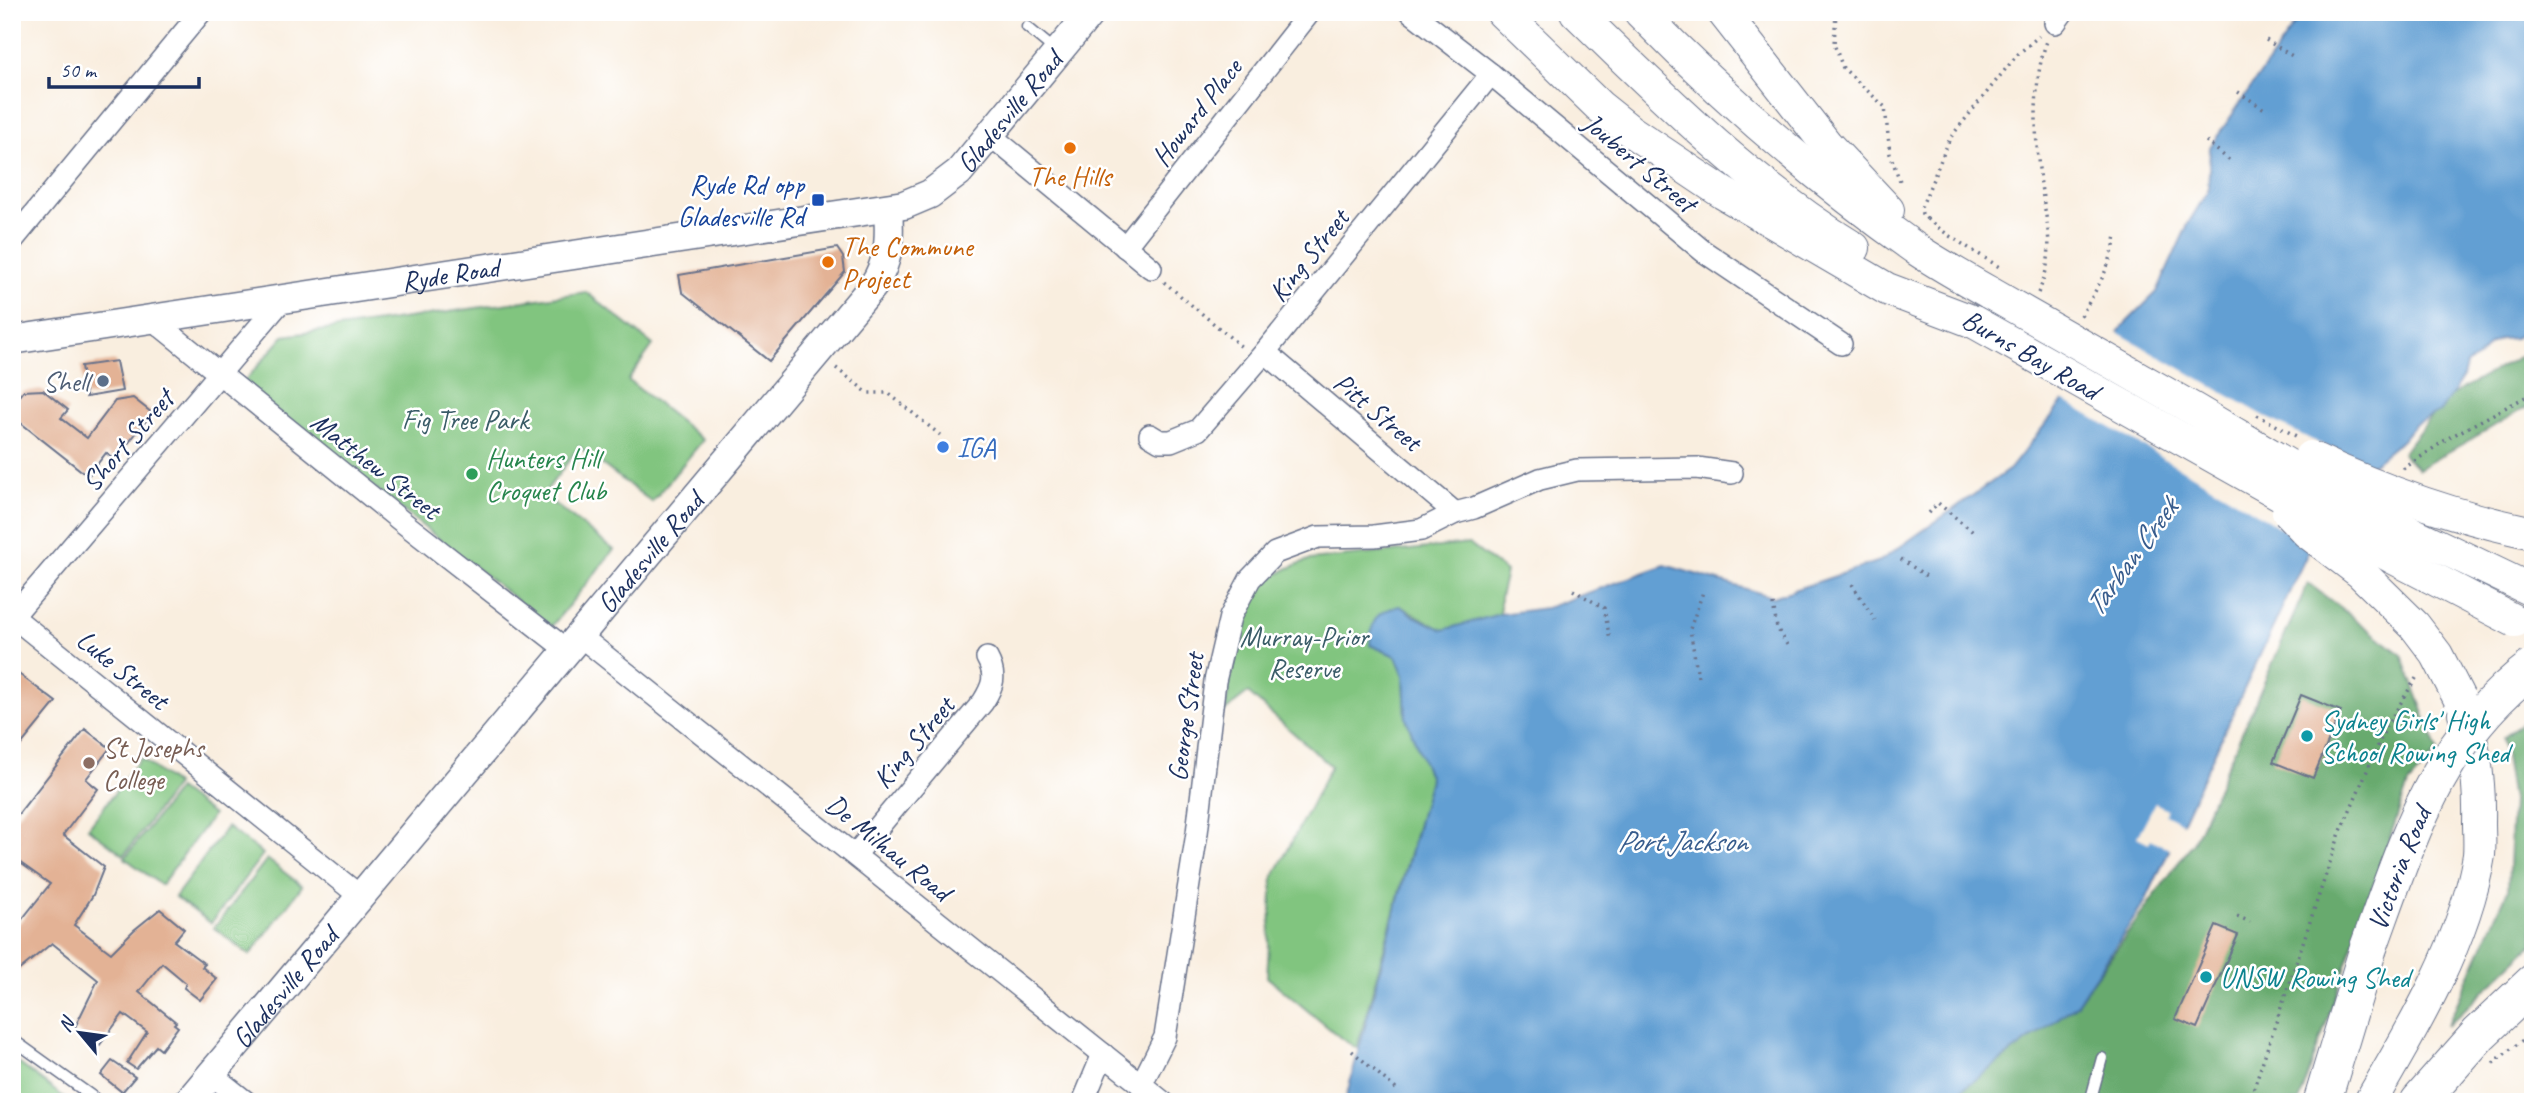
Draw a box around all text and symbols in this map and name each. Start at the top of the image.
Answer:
street label: Gladesville Road [949,41,1072,180]
scale bar [49,46,200,90]
street label: Howard Place [1143,50,1251,173]
text: 50 m [60,57,98,83]
street label: Joubert Street [1574,104,1706,222]
marker: The Hills [1062,140,1078,156]
place label: The Hills [1029,159,1114,194]
place label: Ryde Rd opp Gladesville Rd [678,167,808,234]
marker: Ryde Rd opp Gladesville Rd [810,192,826,208]
street label: King Street [1260,200,1358,309]
place label: The Commune Project [842,229,974,296]
street label: Ryde Road [399,249,505,299]
marker: The Commune Project [820,254,836,270]
street label: Burns Bay Road [1956,301,2109,410]
place label: Shell [43,364,94,399]
street label: Pitt Street [1326,364,1431,460]
marker: Shell [95,373,111,389]
street label: Short Street [74,379,184,498]
park label: Fig Tree Park [402,402,531,437]
street label: Matthew Street [304,404,449,528]
place label: IGA [957,430,997,465]
marker: IGA [935,439,951,455]
place label: Hunters Hill Croquet Club [486,441,608,508]
marker: Hunters Hill Croquet Club [464,466,480,482]
street label: Gladesville Road [589,482,713,620]
water label: Tarban Creek [2076,487,2189,623]
park label: Murray-Prior Reserve [1240,619,1370,686]
street label: Luke Street [70,622,178,719]
street label: George Street [1159,648,1212,783]
street label: King Street [865,687,964,795]
place label: Sydney Girls' High School Rowing Shed [2321,703,2513,770]
marker: Sydney Girls' High School Rowing Shed [2299,728,2315,744]
place label: St Josephs College [103,730,206,797]
marker: St Josephs College [81,755,97,771]
street label: De Milhau Road [819,786,961,911]
street label: Victoria Road [2359,798,2440,935]
water label: Port Jackson [1617,822,1749,860]
street label: Gladesville Road [224,917,348,1055]
place label: UNSW Rowing Shed [2220,960,2414,995]
marker: UNSW Rowing Shed [2198,969,2214,985]
north arrow [46,998,116,1068]
text: N [53,1011,81,1036]

